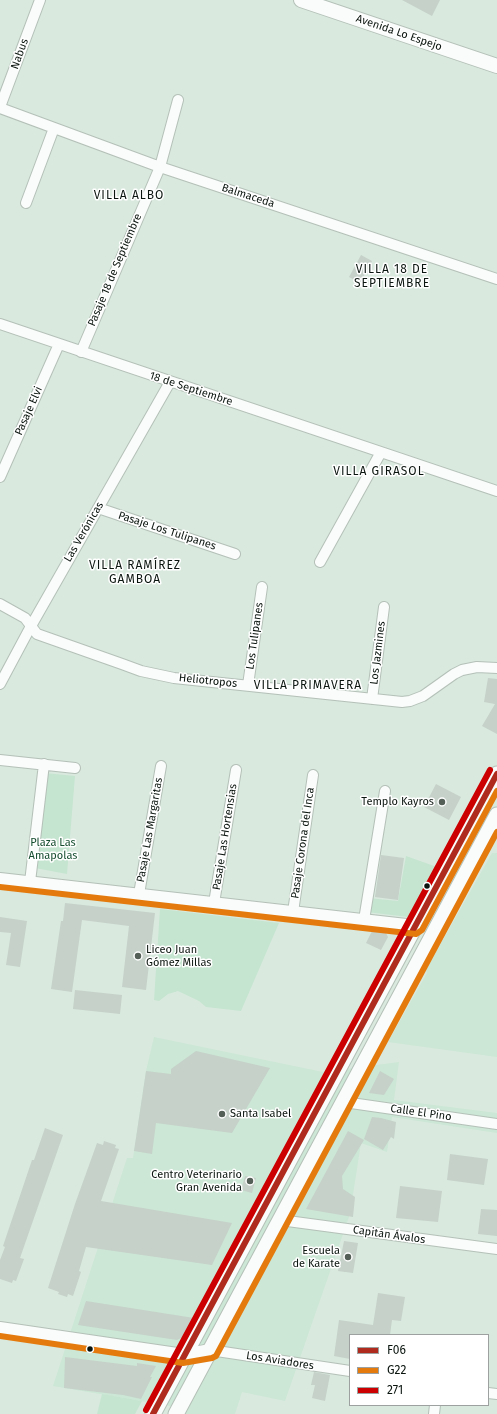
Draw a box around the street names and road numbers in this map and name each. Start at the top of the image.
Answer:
street label: Avenida Lo Espejo [354,12,444,54]
street label: Nabus [8,37,32,71]
street label: Balmaceda [220,181,276,211]
street label: Pasaje 18 de Septiembre [85,212,145,328]
street label: 18 de Septiembre [148,369,234,409]
street label: Pasaje Elvi [12,385,46,437]
street label: Las Verónicas [61,500,107,564]
street label: Pasaje Los Tulipanes [116,509,218,553]
street label: Los Tulipanes [244,602,266,670]
street label: Los Jazmines [368,620,388,686]
street label: Heliotropos [178,671,238,691]
street label: Pasaje Las Margaritas [134,777,166,883]
street label: Pasaje Las Hortensias [210,783,240,891]
street label: Pasaje Corona del Inca [289,787,317,899]
street label: Calle El Pino [390,1102,452,1124]
street label: Capitán Ávalos [352,1223,426,1247]
street label: Los Aviadores [245,1349,315,1373]

